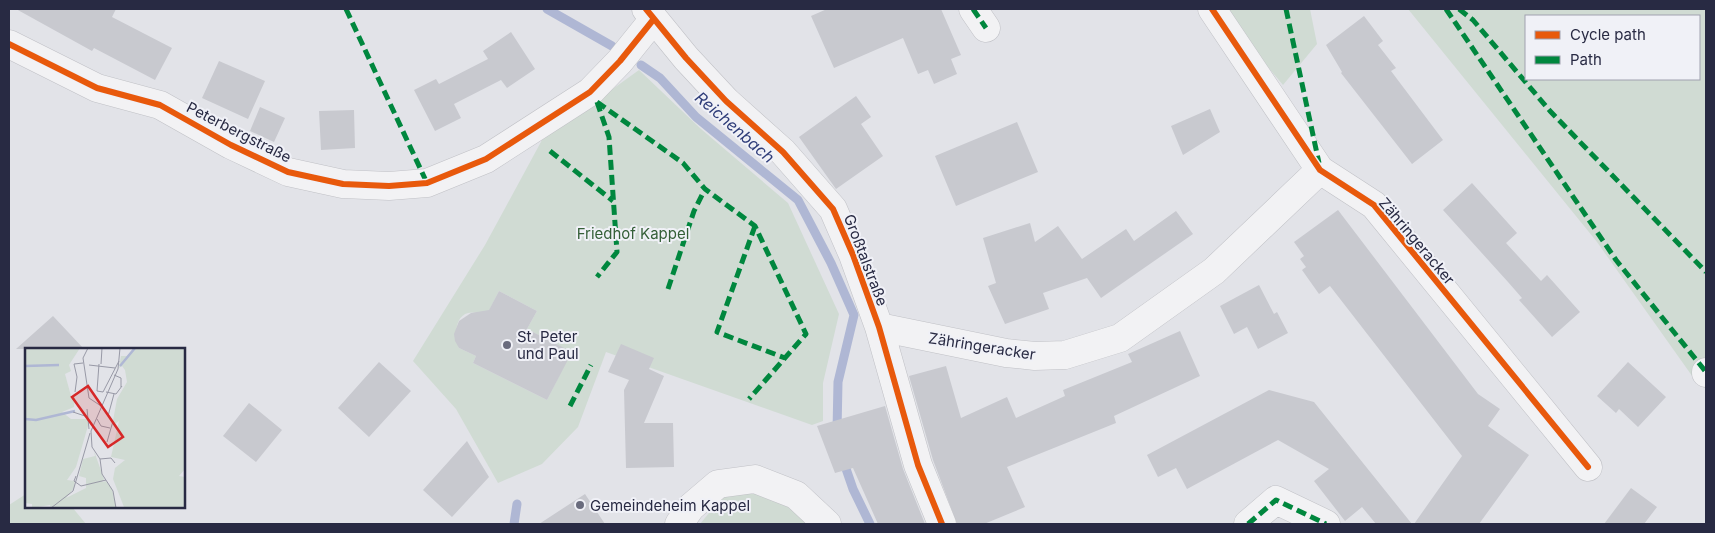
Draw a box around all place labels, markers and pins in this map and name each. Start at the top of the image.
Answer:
place label: St. Peter und Paul [517,327,579,363]
marker: St. Peter und Paul [501,339,513,351]
place label: Gemeindeheim Kappel [590,496,750,515]
marker: Gemeindeheim Kappel [574,499,586,511]

